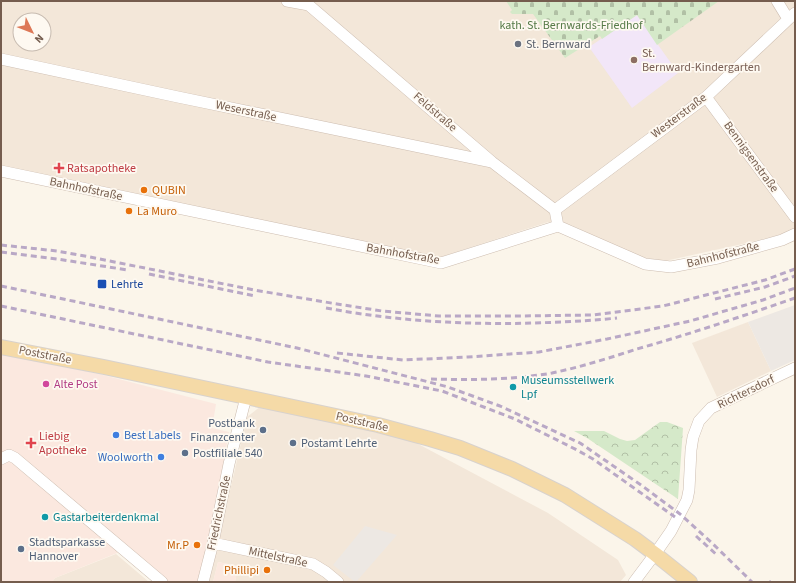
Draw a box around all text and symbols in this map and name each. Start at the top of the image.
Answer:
north arrow [12,12,52,52]
park label: kath. St. Bernwards-Friedhof [499,17,643,34]
text: N [31,31,47,46]
place label: St. Bernward [526,36,591,53]
marker: St. Bernward [513,39,523,49]
place label: St. Bernward-Kindergarten [642,45,760,76]
marker: St. Bernward-Kindergarten [629,55,639,65]
street label: Feldstraße [409,88,461,136]
street label: Westerstraße [648,89,710,143]
street label: Weserstraße [214,96,278,126]
street label: Bennigsenstraße [719,118,783,196]
place label: Ratsapotheke [67,160,136,177]
marker: Ratsapotheke [54,163,64,173]
street label: Bahnhofstraße [48,173,124,205]
place label: QUBIN [152,182,186,199]
marker: QUBIN [139,185,149,195]
place label: La Muro [137,203,177,220]
marker: La Muro [124,206,134,216]
street label: Bahnhofstraße [685,238,761,272]
street label: Bahnhofstraße [365,239,441,269]
place label: Lehrte [111,276,143,293]
marker: Lehrte [96,278,108,290]
street label: Poststraße [17,342,73,368]
street label: Richtersdorf [715,371,778,413]
place label: Museumsstellwerk Lpf [521,372,614,403]
place label: Alte Post [54,376,98,393]
marker: Alte Post [41,379,51,389]
marker: Museumsstellwerk Lpf [508,382,518,392]
street label: Poststraße [334,408,390,436]
place label: Postbank Finanzcenter [190,415,256,446]
marker: Postbank Finanzcenter [258,425,268,435]
place label: Best Labels [124,427,181,444]
place label: Liebig Apotheke [39,428,87,459]
marker: Best Labels [111,430,121,440]
place label: Postamt Lehrte [301,435,377,452]
marker: Liebig Apotheke [26,438,36,448]
marker: Postamt Lehrte [288,438,298,448]
place label: Postfiliale 540 [193,445,263,462]
marker: Postfiliale 540 [180,448,190,458]
place label: Woolworth [98,449,153,466]
marker: Woolworth [156,452,166,462]
street label: Friedrichstraße [203,474,235,552]
place label: Gastarbeiterdenkmal [53,509,159,526]
marker: Gastarbeiterdenkmal [40,512,50,522]
place label: Stadtsparkasse Hannover [29,534,105,565]
place label: Mr.P [167,537,189,554]
marker: Mr.P [192,540,202,550]
street label: Mittelstraße [247,542,309,572]
marker: Stadtsparkasse Hannover [16,544,26,554]
place label: Phillipi [224,562,259,579]
marker: Phillipi [262,565,272,575]

